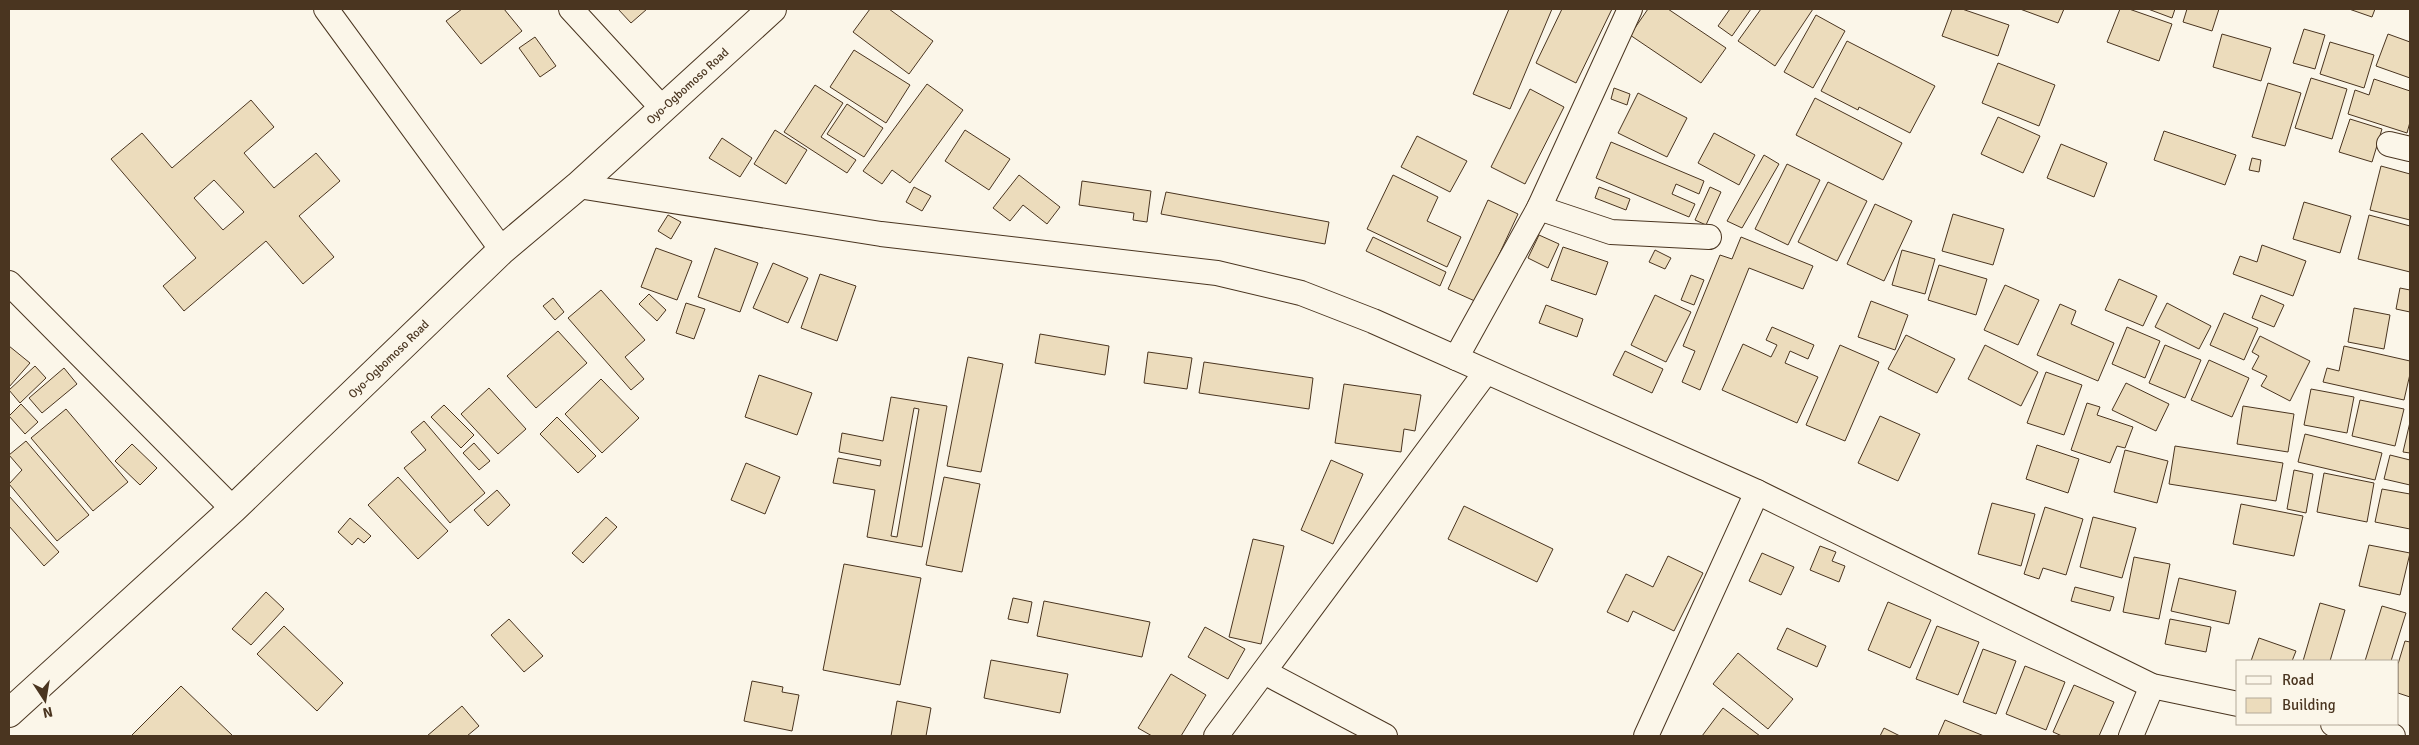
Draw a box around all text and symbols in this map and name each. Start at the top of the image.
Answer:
street label: Oyo-Ogbomoso Road [643,45,732,127]
street label: Oyo-Ogbomoso Road [345,317,432,401]
legend [2236,660,2399,725]
text: Road [2282,671,2314,689]
north arrow [20,675,70,725]
text: Building [2282,696,2336,714]
text: N [41,703,54,722]

